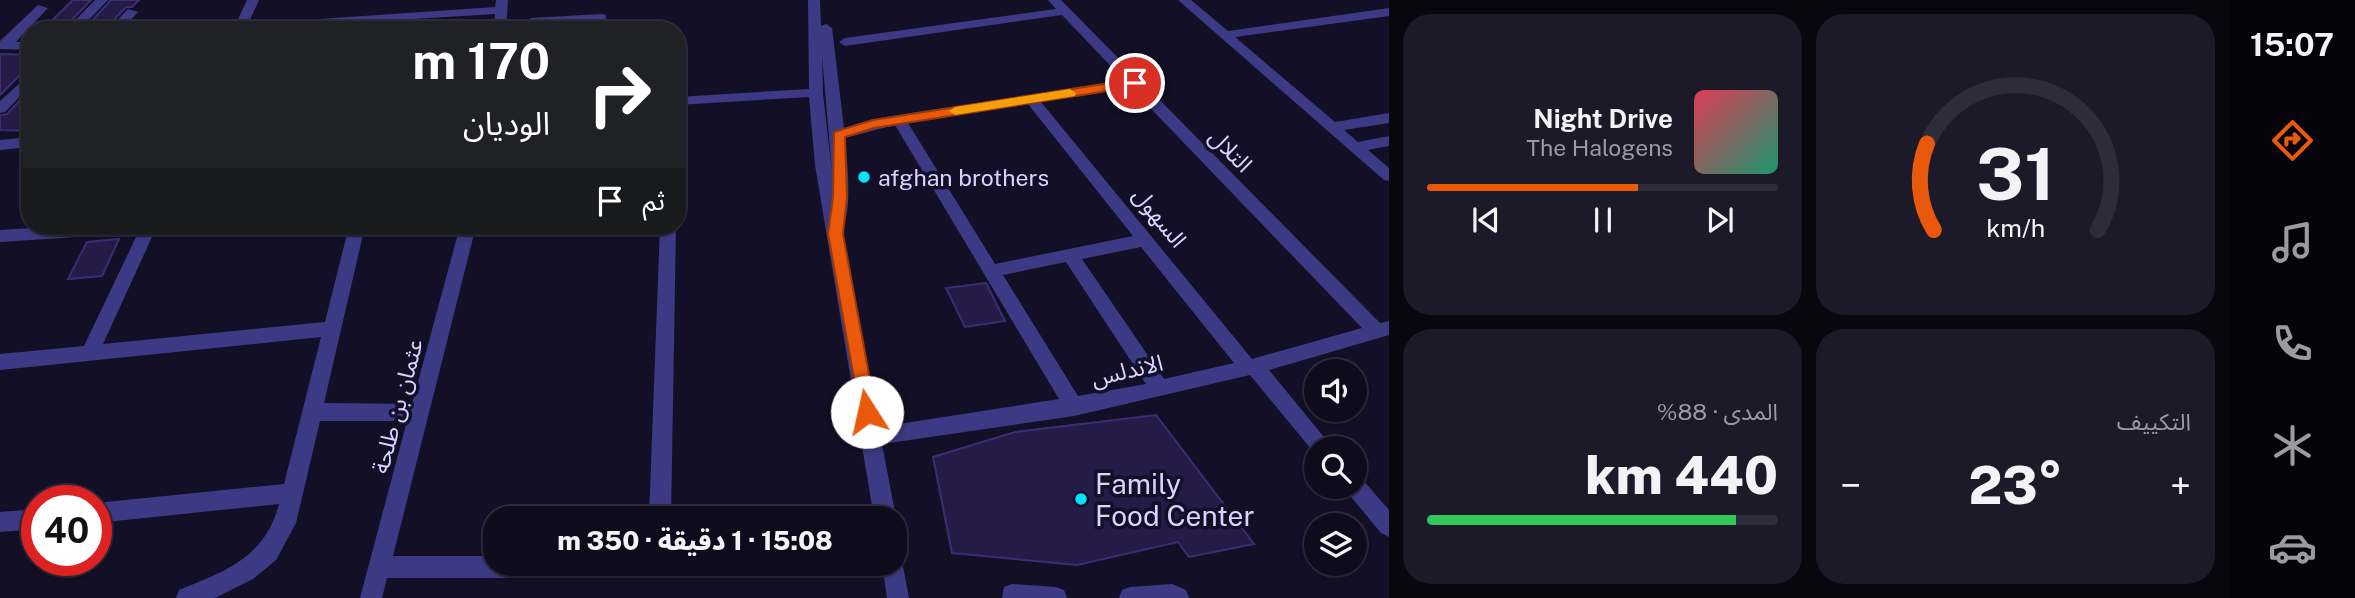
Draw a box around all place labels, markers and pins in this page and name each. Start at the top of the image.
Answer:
pin [1105,53,1165,113]
place label: afghan brothers [878,164,1049,191]
marker: afghan brothers [856,169,872,185]
place label: Family Food Center [1095,467,1254,532]
marker: Family Food Center [1073,491,1089,507]

